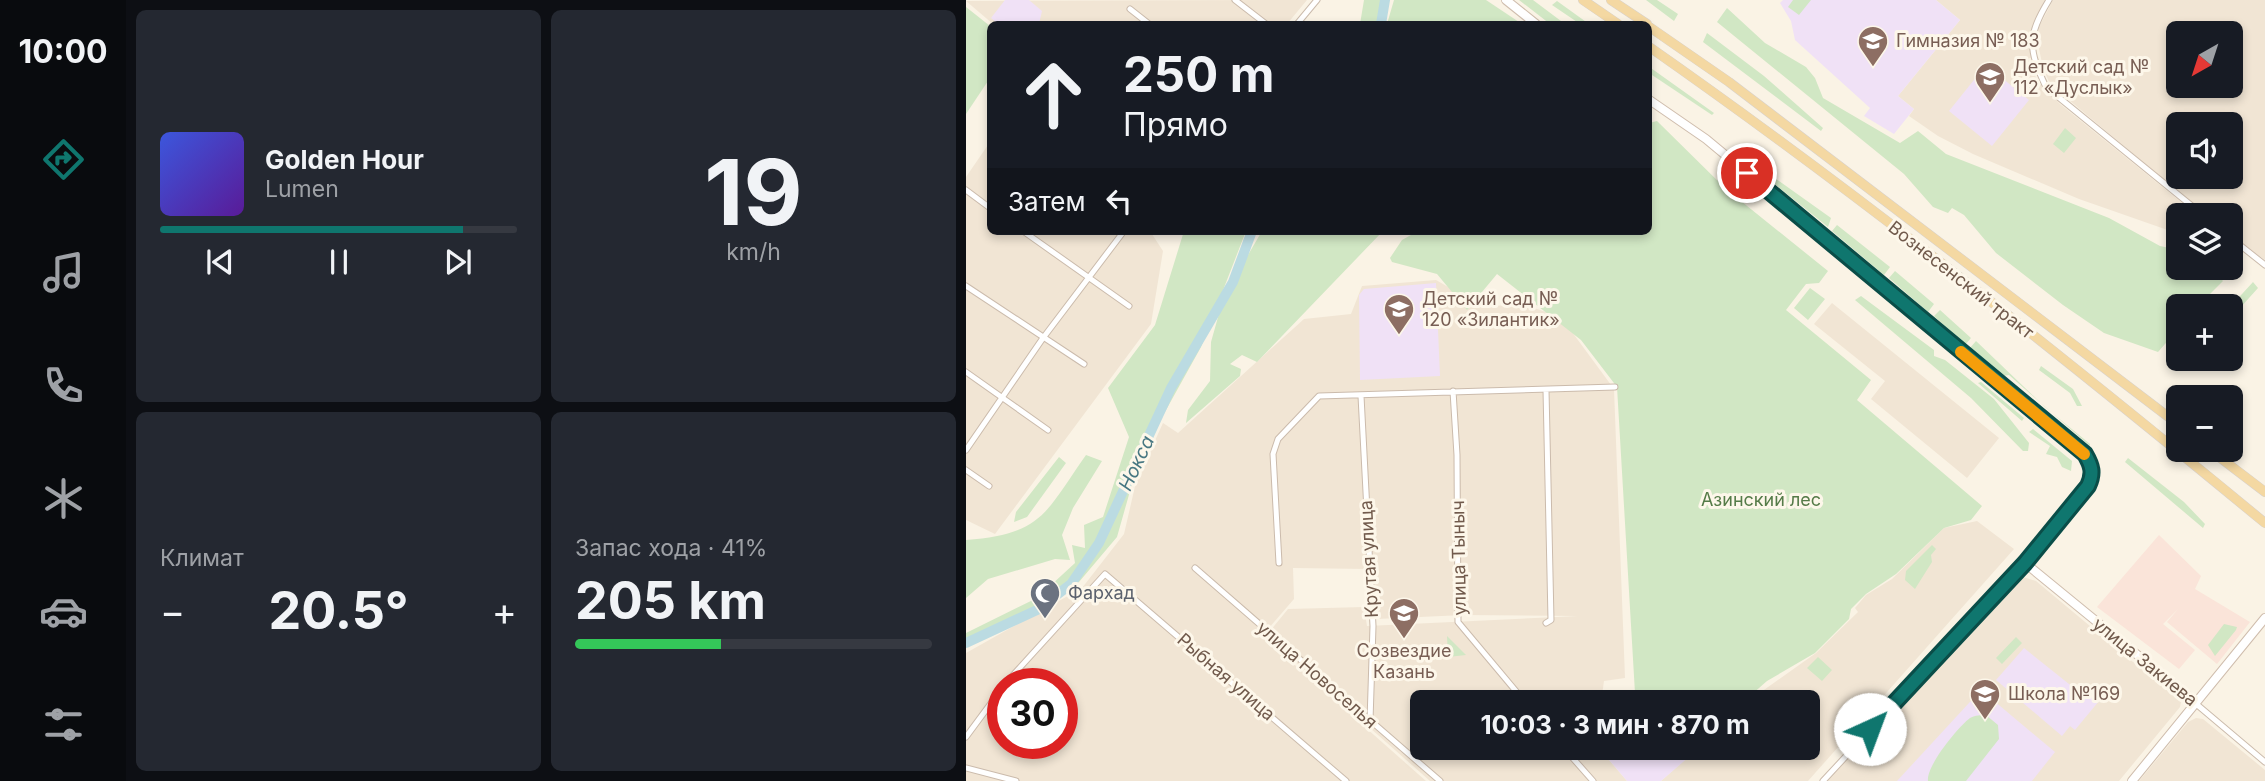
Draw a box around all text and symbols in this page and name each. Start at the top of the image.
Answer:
north arrow [2166,21,2244,98]
map controls [2166,21,2243,462]
school or university icon: Гимназия № 183 [1856,24,1890,68]
place label: Гимназия № 183 [1896,30,2040,51]
text: 10:00 [18,32,108,71]
text: 250 m [1123,45,1275,104]
icon: ahead [1008,49,1099,140]
place label: Детский сад № 112 «Дуслык» [2013,56,2149,98]
school or university icon: Детский сад № 112 «Дуслык» [1973,60,2007,104]
text: Прямо [1123,105,1228,144]
button: sound [2166,112,2243,189]
icon: directions [39,135,88,184]
text: 19 [704,137,803,247]
pin [1717,143,1777,203]
text: Golden Hour [265,144,424,175]
icon: arrive [1728,154,1766,192]
text: Lumen [265,175,339,203]
icon: left [1100,182,1138,220]
text: Затем [1008,186,1086,217]
button: layers [2166,203,2243,280]
street label: Вознесенский тракт [1885,216,2039,343]
text: km/h [726,238,781,266]
icon: previous [201,243,239,281]
icon: pause [320,243,358,281]
icon: next [439,243,477,281]
icon: music [39,248,88,297]
place label: Детский сад № 120 «Зилантик» [1422,288,1560,330]
school or university icon: Детский сад № 120 «Зилантик» [1382,292,1416,336]
button: + [2166,294,2243,371]
icon: phone [39,361,88,410]
button: − [2166,385,2243,462]
water label: Нокса [1114,432,1159,494]
icon: climate [39,474,88,523]
park label: Азинский лес [1701,489,1821,510]
street label: Крутая улица [1355,500,1382,618]
street label: улица Тыныч [1447,500,1470,616]
text: Запас хода · 41% [575,534,767,562]
text: Климат [160,544,244,572]
text: 205 km [575,569,766,632]
mosque icon: Фархад [1028,576,1062,620]
text: 20.5° [268,579,409,642]
place label: Фархад [1068,582,1135,603]
icon: car [39,587,88,636]
text: − [160,588,185,634]
text: + [492,588,517,634]
school or university icon: Созвездие Казань [1387,596,1421,640]
street label: улица Закиева [2089,613,2202,710]
street label: улица Новоселья [1253,617,1382,733]
street label: Рыбная улица [1173,629,1279,725]
place label: Созвездие Казань [1357,640,1451,682]
speed limit sign: 30 [987,668,1078,759]
school or university icon: Школа №169 [1968,677,2002,721]
place label: Школа №169 [2008,683,2120,704]
position arrow [1833,692,1907,766]
icon: filters [39,700,88,749]
text: 10:03 · 3 мин · 870 m [1480,709,1750,740]

